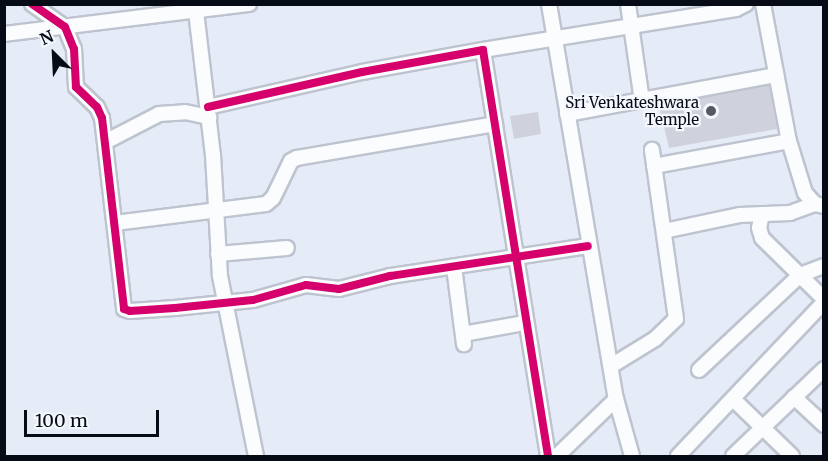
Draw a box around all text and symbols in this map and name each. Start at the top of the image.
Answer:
north arrow [24,24,84,84]
text: N [37,26,57,49]
place label: Sri Venkateshwara Temple [565,93,699,128]
marker: Sri Venkateshwara Temple [704,104,718,118]
scale bar [27,398,162,436]
text: 100 m [35,409,88,432]

